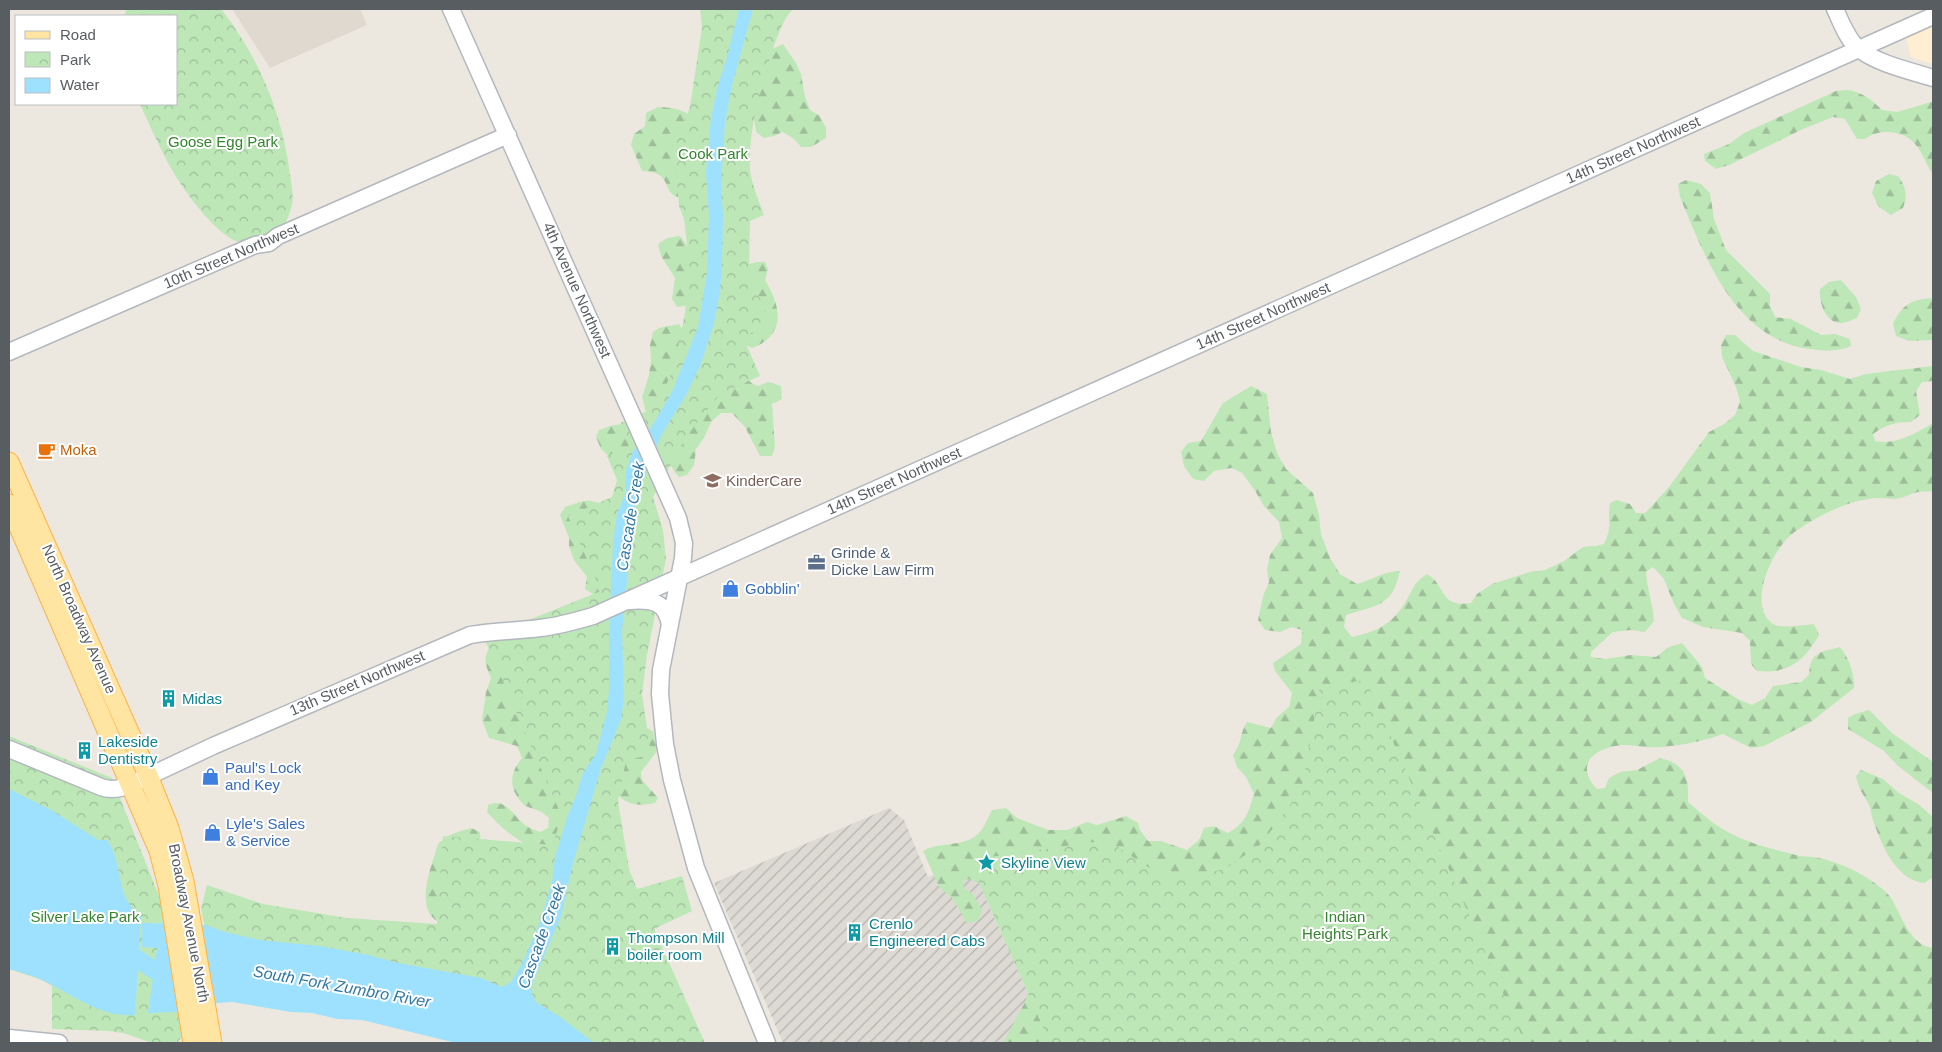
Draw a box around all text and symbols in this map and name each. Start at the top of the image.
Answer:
legend [15,15,178,105]
text: Road [60,26,96,43]
text: Park [60,51,91,68]
text: Water [60,76,99,93]
street label: 14th Street Northwest [1563,112,1703,187]
park label: Goose Egg Park [168,133,279,150]
park label: Cook Park [678,145,749,162]
street label: 10th Street Northwest [161,219,302,292]
street label: 4th Avenue Northwest [540,219,615,361]
street label: 14th Street Northwest [1193,278,1333,353]
cafe icon: Moka [36,440,56,460]
place label: Moka [60,441,97,458]
street label: 14th Street Northwest [824,443,964,518]
water label: Cascade Creek [613,459,648,572]
school or university icon: KinderCare [702,471,722,491]
place label: KinderCare [726,472,802,489]
street label: North Broadway Avenue [39,542,120,696]
place label: Grinde & Dicke Law Firm [831,544,934,578]
office icon: Grinde & Dicke Law Firm [807,552,827,572]
shop icon: Gobblin' [721,579,741,599]
place label: Gobblin' [745,580,800,597]
street label: 13th Street Northwest [287,646,428,719]
building icon: Midas [158,689,178,709]
place label: Midas [182,690,222,707]
place label: Lakeside Dentistry [98,733,158,767]
building icon: Lakeside Dentistry [74,741,94,761]
place label: Paul's Lock and Key [225,759,302,793]
shop icon: Paul's Lock and Key [201,767,221,787]
place label: Lyle's Sales & Service [226,815,305,849]
shop icon: Lyle's Sales & Service [202,823,222,843]
street label: Broadway Avenue North [166,842,213,1004]
place icon: Skyline View [977,853,997,873]
place label: Skyline View [1001,854,1086,871]
water label: Cascade Creek [515,881,569,991]
park label: Silver Lake Park [30,908,140,925]
park label: Indian Heights Park [1302,908,1388,942]
place label: Crenlo Engineered Cabs [869,915,985,949]
building icon: Crenlo Engineered Cabs [845,923,865,943]
place label: Thompson Mill boiler room [627,929,725,963]
building icon: Thompson Mill boiler room [603,937,623,957]
water label: South Fork Zumbro River [252,963,432,1011]

